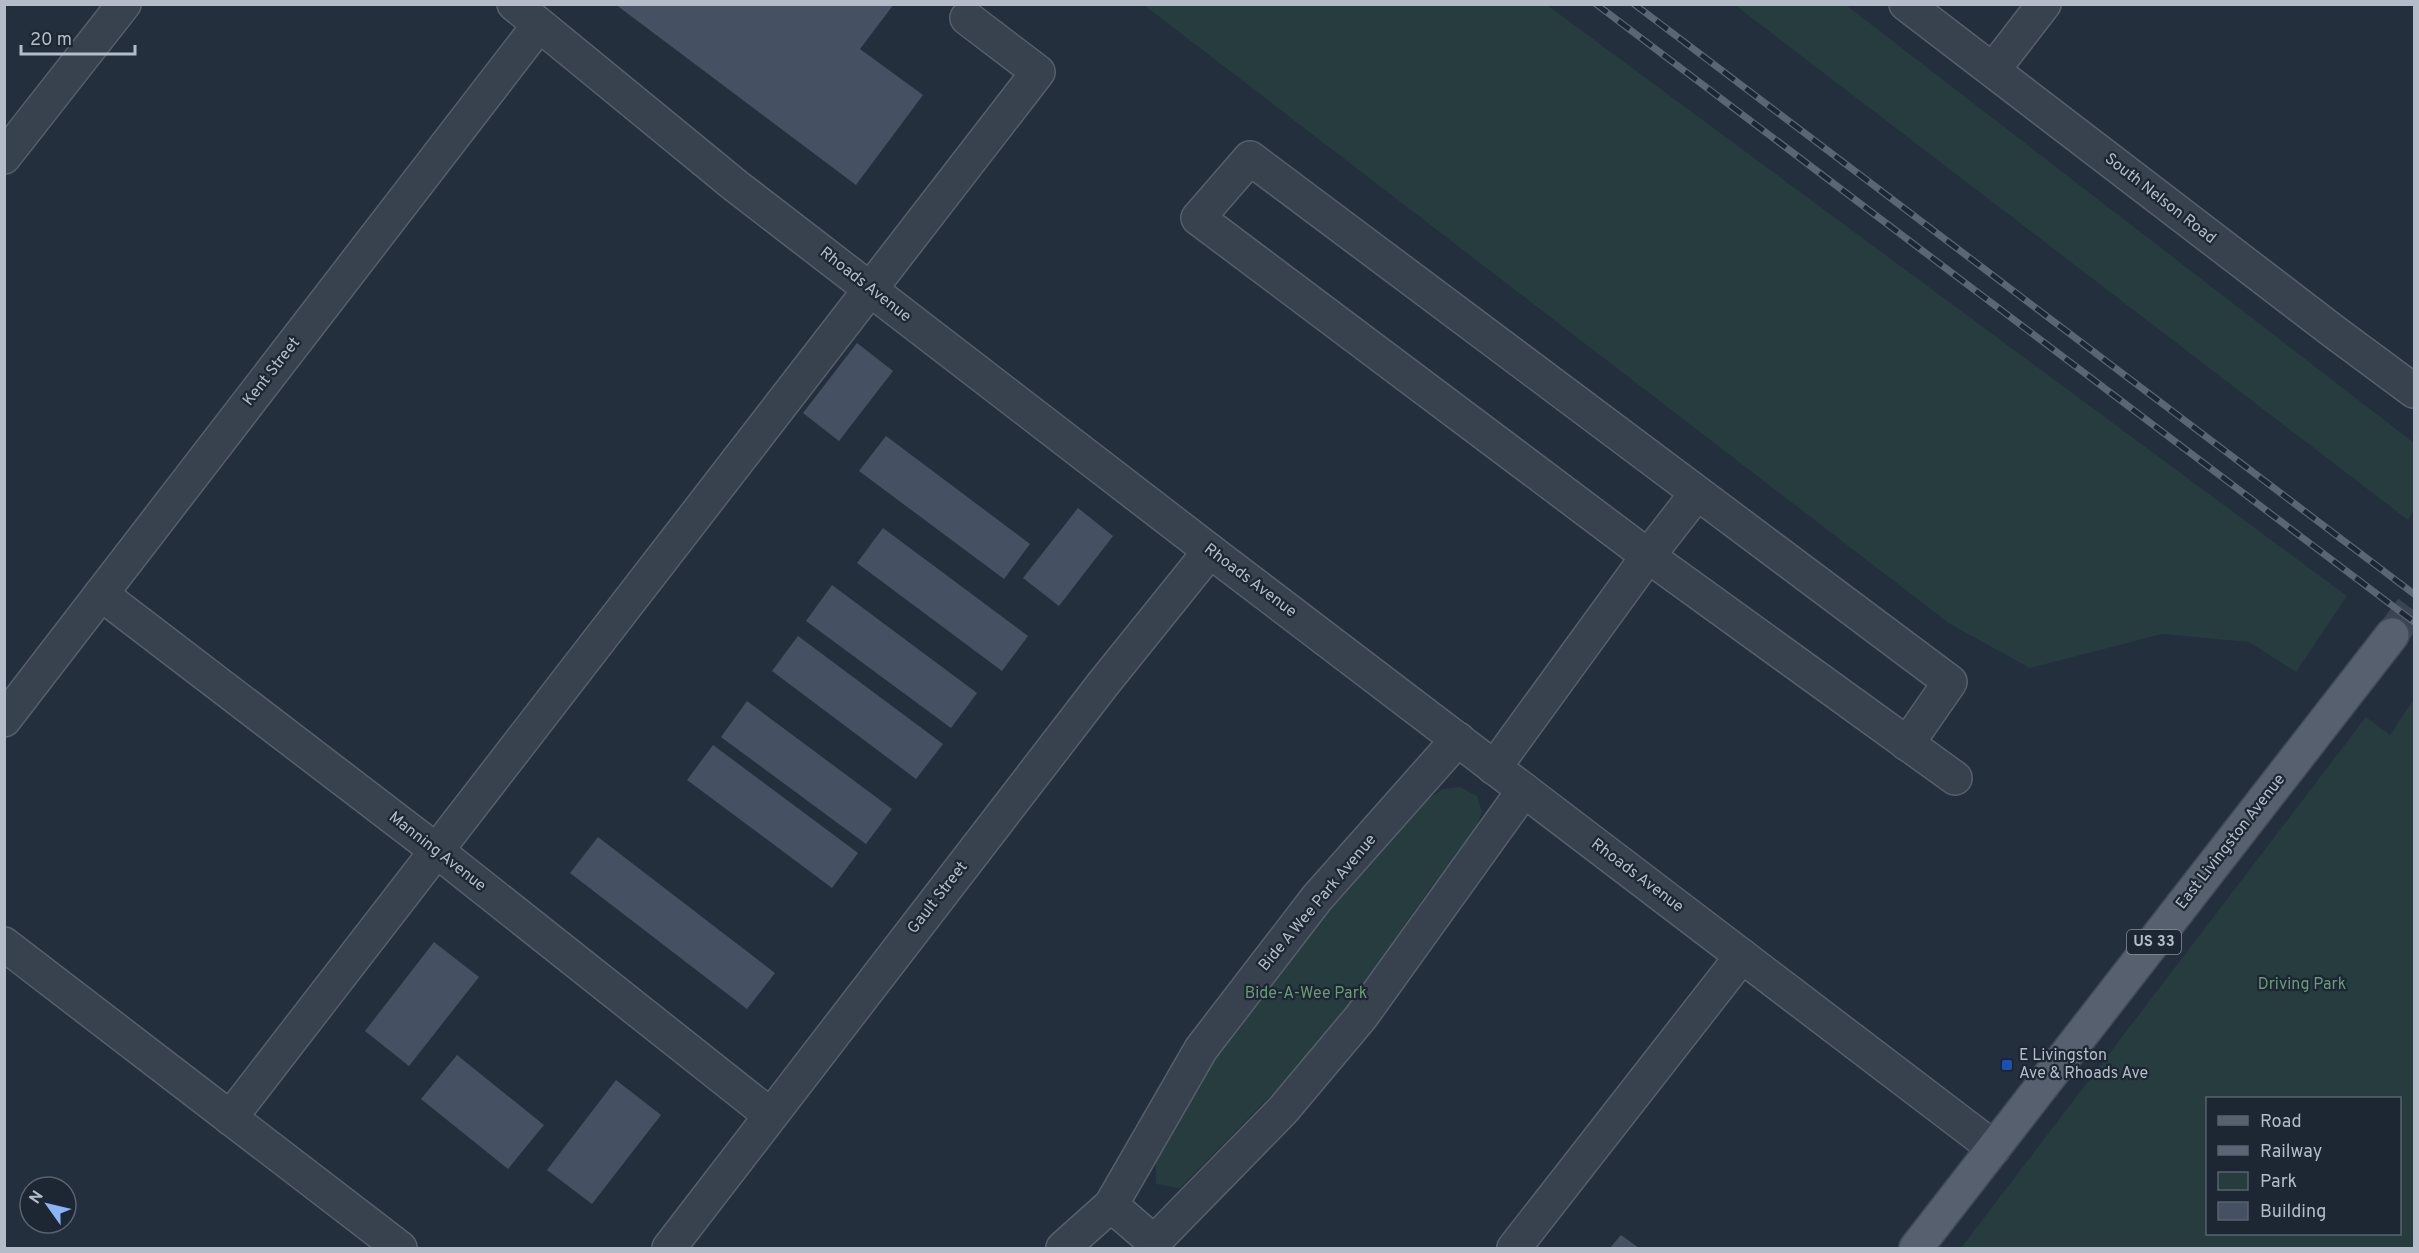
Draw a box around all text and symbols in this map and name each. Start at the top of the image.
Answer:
scale bar [21,18,135,56]
text: 20 m [30,29,72,52]
street label: South Nelson Road [2100,149,2220,249]
street label: Rhoads Avenue [815,243,915,327]
street label: Kent Street [239,334,305,410]
street label: Rhoads Avenue [1200,540,1300,622]
street label: East Livingston Avenue [2172,770,2290,914]
street label: Manning Avenue [384,808,490,896]
street label: Bide A Wee Park Avenue [1255,830,1381,976]
street label: Rhoads Avenue [1587,835,1687,917]
street label: Gault Street [903,858,973,938]
road number: US 33 [2127,930,2181,954]
park label: Driving Park [2258,975,2346,995]
park label: Bide-A-Wee Park [1245,984,1367,1004]
place label: E Livingston Ave & Rhoads Ave [2019,1046,2148,1084]
marker: E Livingston Ave & Rhoads Ave [2000,1058,2014,1072]
legend [2206,1097,2401,1235]
text: Road [2260,1111,2302,1134]
text: Railway [2260,1141,2322,1164]
text: Park [2260,1171,2297,1194]
north arrow [18,1175,78,1235]
text: N [26,1187,49,1208]
text: Building [2260,1201,2326,1224]

